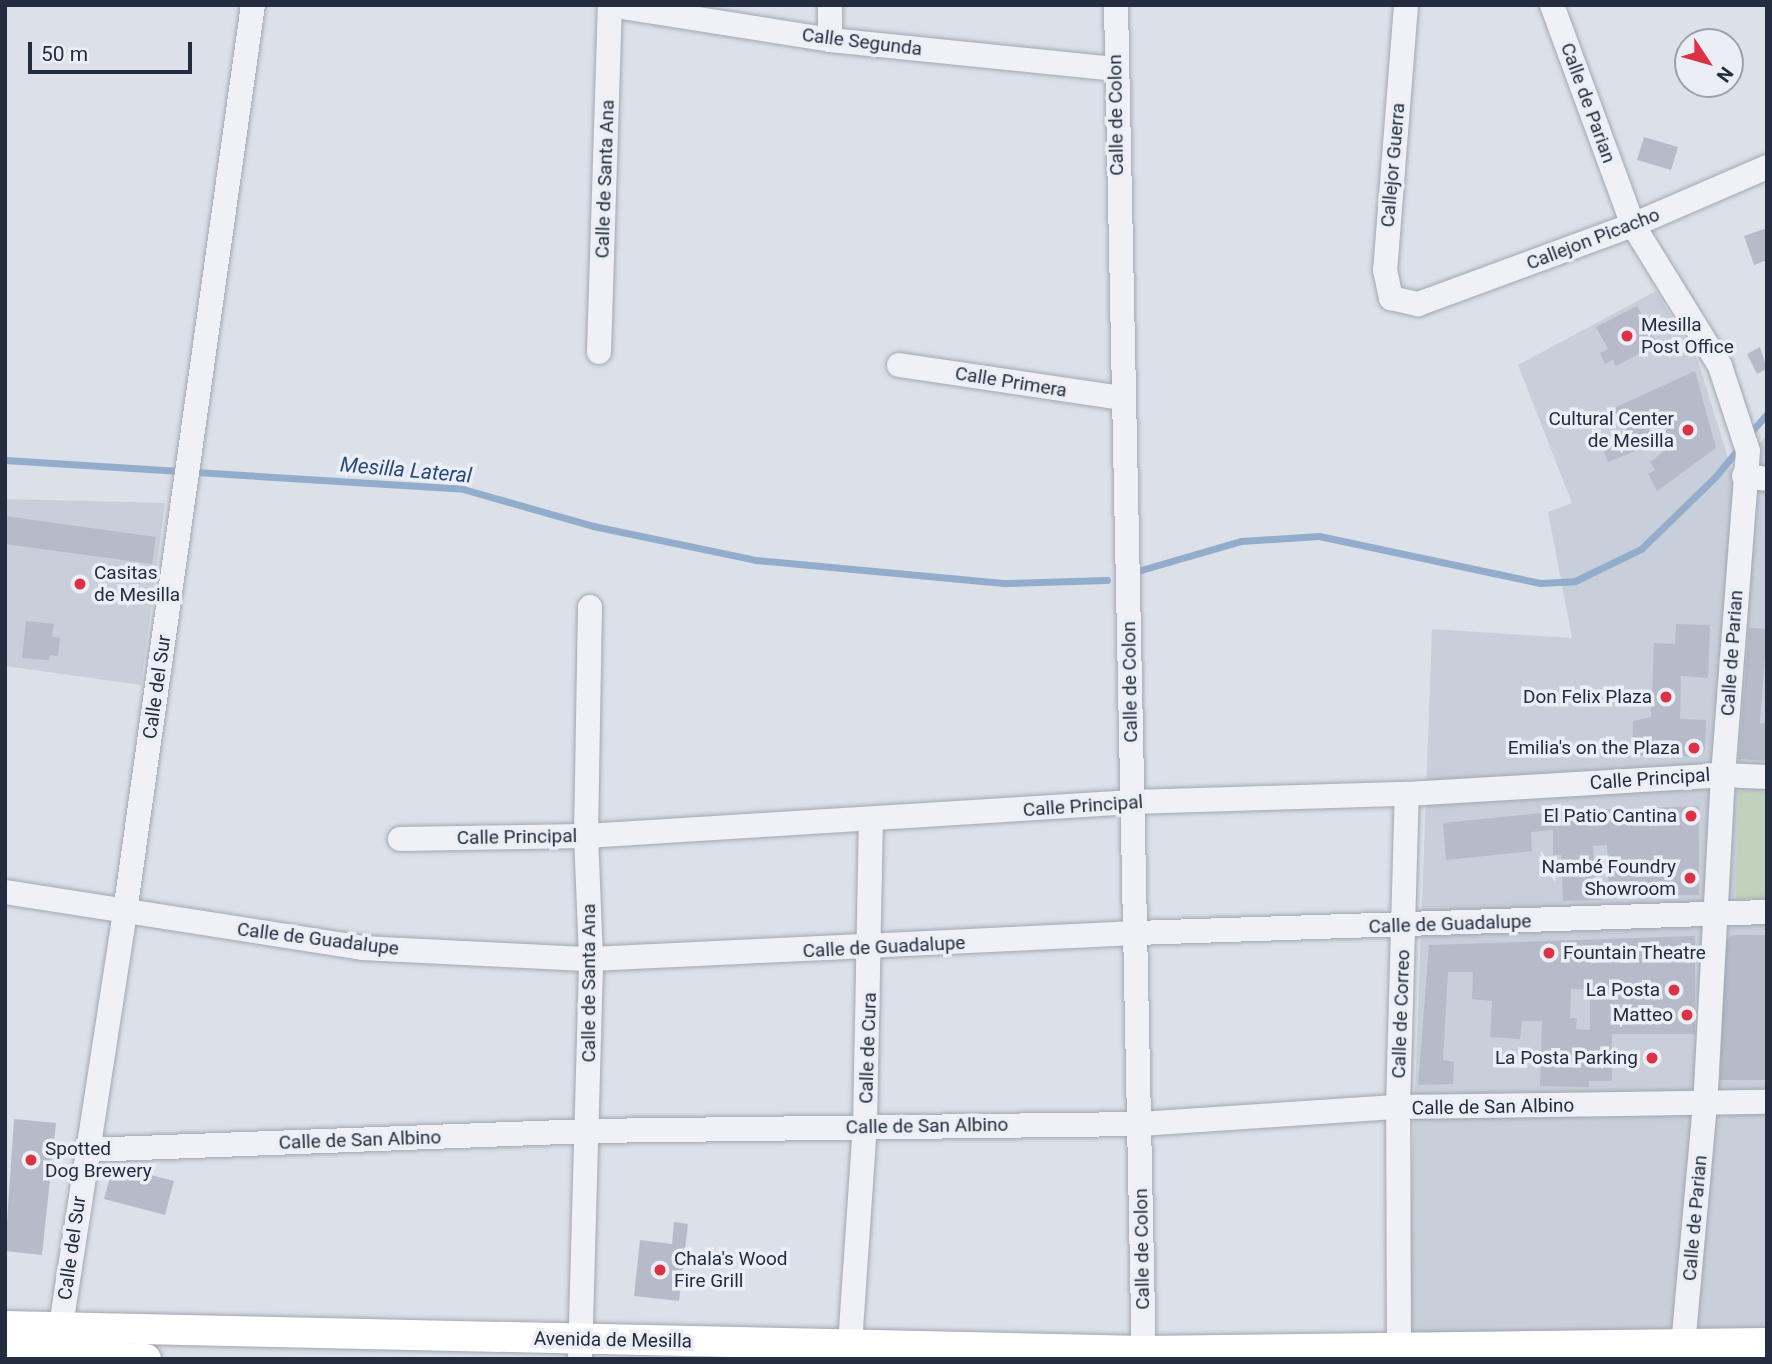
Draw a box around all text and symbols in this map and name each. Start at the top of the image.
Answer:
street label: Calle Segunda [801,23,923,61]
scale bar [32,28,196,72]
north arrow [1674,28,1744,98]
street label: Calle de Parian [1556,40,1620,166]
text: 50 m [41,42,88,66]
street label: Calle de Colon [1104,54,1128,176]
text: N [1712,62,1738,87]
street label: Calle de Santa Ana [591,99,619,259]
street label: Callejor Guerra [1376,102,1410,228]
street label: Callejon Picacho [1523,203,1663,275]
place label: Mesilla Post Office [1641,314,1734,358]
marker: Mesilla Post Office [1619,328,1635,344]
street label: Calle Primera [953,362,1069,402]
place label: Cultural Center de Mesilla [1548,408,1674,452]
marker: Cultural Center de Mesilla [1680,422,1696,438]
water label: Mesilla Lateral [339,452,473,488]
place label: Casitas de Mesilla [94,562,180,606]
marker: Casitas de Mesilla [72,576,88,592]
street label: Calle de Parian [1716,589,1748,717]
street label: Calle de Colon [1118,621,1142,743]
street label: Calle del Sur [138,633,176,741]
place label: Don Felix Plaza [1523,686,1652,708]
marker: Don Felix Plaza [1658,689,1674,705]
place label: Emilia's on the Plaza [1508,737,1680,759]
marker: Emilia's on the Plaza [1686,740,1702,756]
street label: Calle Principal [1589,763,1711,795]
street label: Calle Principal [1022,790,1144,822]
place label: El Patio Cantina [1543,805,1677,827]
marker: El Patio Cantina [1683,808,1699,824]
street label: Calle Principal [457,825,577,849]
place label: Nambé Foundry Showroom [1542,856,1676,900]
marker: Nambé Foundry Showroom [1682,870,1698,886]
street label: Calle de Santa Ana [578,904,600,1062]
street label: Calle de Guadalupe [1368,910,1532,938]
street label: Calle de Guadalupe [236,918,400,960]
street label: Calle de Guadalupe [802,931,966,963]
place label: Fountain Theatre [1563,942,1706,964]
marker: Fountain Theatre [1541,945,1557,961]
street label: Calle de Correo [1387,949,1415,1079]
place label: La Posta [1586,979,1660,1001]
marker: La Posta [1666,982,1682,998]
street label: Calle de Cura [855,992,881,1104]
place label: Matteo [1613,1004,1673,1026]
marker: Matteo [1679,1007,1695,1023]
place label: La Posta Parking [1495,1047,1638,1069]
marker: La Posta Parking [1644,1050,1660,1066]
street label: Calle de San Albino [1411,1094,1575,1120]
street label: Calle de San Albino [845,1113,1009,1139]
street label: Calle de San Albino [278,1126,442,1154]
place label: Spotted Dog Brewery [45,1138,152,1182]
marker: Spotted Dog Brewery [23,1152,39,1168]
street label: Calle de Parian [1678,1154,1712,1282]
street label: Calle de Colon [1130,1188,1154,1310]
street label: Calle del Sur [53,1194,91,1302]
place label: Chala's Wood Fire Grill [674,1248,788,1292]
marker: Chala's Wood Fire Grill [652,1262,668,1278]
street label: Avenida de Mesilla [534,1327,692,1353]

